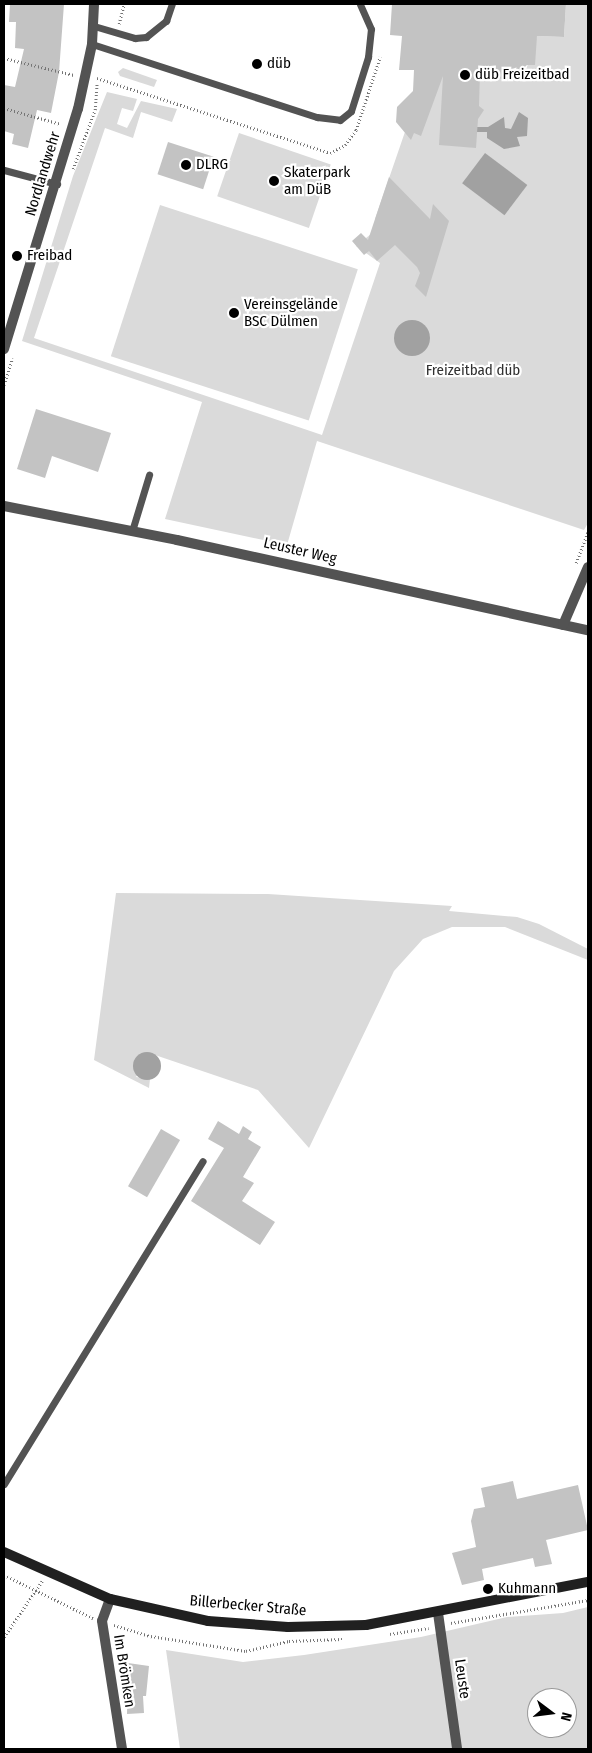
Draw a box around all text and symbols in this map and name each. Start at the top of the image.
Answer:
place label: düb [267,55,291,73]
marker: düb [251,58,263,70]
place label: düb Freizeitbad [475,66,570,84]
marker: düb Freizeitbad [459,69,471,81]
street label: Nordlandwehr [22,130,64,218]
place label: DLRG [196,156,228,174]
marker: DLRG [180,159,192,171]
place label: Skaterpark am DüB [284,163,350,198]
marker: Skaterpark am DüB [268,175,280,187]
place label: Freibad [27,247,72,265]
marker: Freibad [11,250,23,262]
place label: Vereinsgelände BSC Dülmen [244,295,338,330]
marker: Vereinsgelände BSC Dülmen [228,307,240,319]
park label: Freizeitbad düb [426,362,520,380]
street label: Leuster Weg [262,534,338,568]
place label: Kuhmann [498,1580,556,1598]
marker: Kuhmann [482,1583,494,1595]
street label: Billerbecker Straße [189,1592,307,1620]
street label: Im Brömken [109,1633,139,1709]
street label: Leuste [450,1658,474,1700]
north arrow [527,1688,577,1738]
text: N [557,1710,575,1723]

